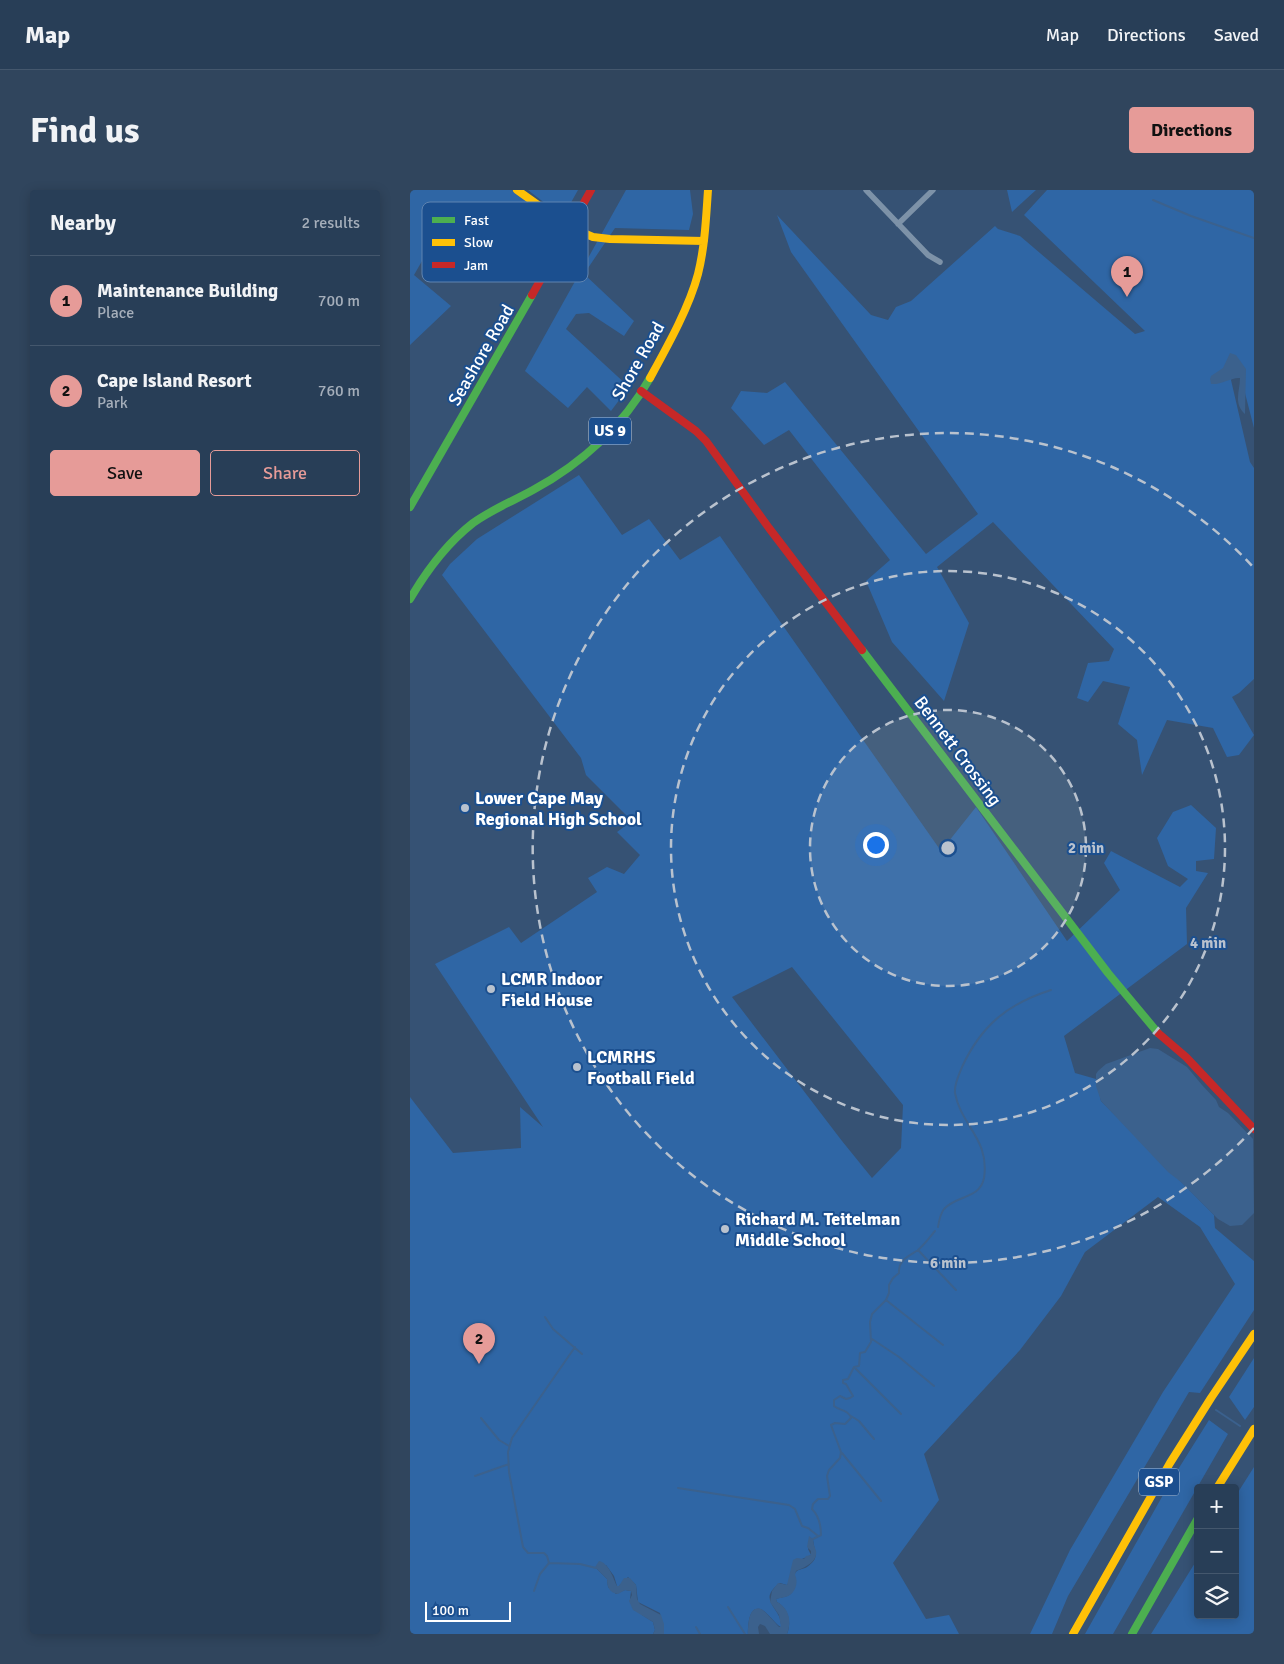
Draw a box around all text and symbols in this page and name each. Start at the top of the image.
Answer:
text: Map [25,20,70,50]
text: Map [1046,24,1079,46]
text: Directions [1107,24,1186,46]
text: Saved [1214,24,1259,46]
button: Directions [1129,107,1254,153]
text: Find us [30,109,140,152]
legend [422,202,588,282]
text: Nearby [50,210,116,236]
text: Fast [464,212,489,229]
text: 2 results [301,213,360,233]
text: Slow [464,234,493,251]
pin: 1 [1111,256,1143,297]
text: Jam [464,257,488,274]
text: Maintenance Building [97,279,278,303]
text: 1 [62,291,70,311]
text: 700 m [318,291,360,311]
street label: Seashore Road [443,301,519,409]
text: Place [97,303,134,323]
street label: Shore Road [607,318,669,404]
text: Cape Island Resort [97,369,252,393]
text: 2 [62,381,70,401]
text: 760 m [318,381,360,401]
text: Park [97,393,128,413]
road number: US 9 [589,418,631,445]
button: Save [50,450,200,496]
button: Share [210,450,360,496]
street label: Bennett Crossing [910,692,1006,810]
place label: Lower Cape May Regional High School [475,787,642,830]
marker: Lower Cape May Regional High School [459,802,471,814]
your location [863,832,889,858]
centre of rings [939,839,957,857]
text: 2 min [1068,839,1104,857]
text: 4 min [1190,934,1226,952]
place label: LCMR Indoor Field House [501,968,603,1011]
marker: LCMR Indoor Field House [485,983,497,995]
place label: LCMRHS Football Field [587,1046,695,1089]
marker: LCMRHS Football Field [571,1061,583,1073]
place label: Richard M. Teitelman Middle School [735,1208,900,1251]
marker: Richard M. Teitelman Middle School [719,1223,731,1235]
text: 6 min [930,1254,966,1272]
pin: 2 [463,1323,495,1364]
road number: GSP [1139,1468,1179,1495]
map controls [1194,1484,1239,1619]
button: + [1194,1484,1239,1529]
button: − [1194,1529,1239,1574]
button: layers [1194,1574,1239,1619]
scale bar [425,1599,511,1622]
text: 100 m [432,1602,469,1619]

